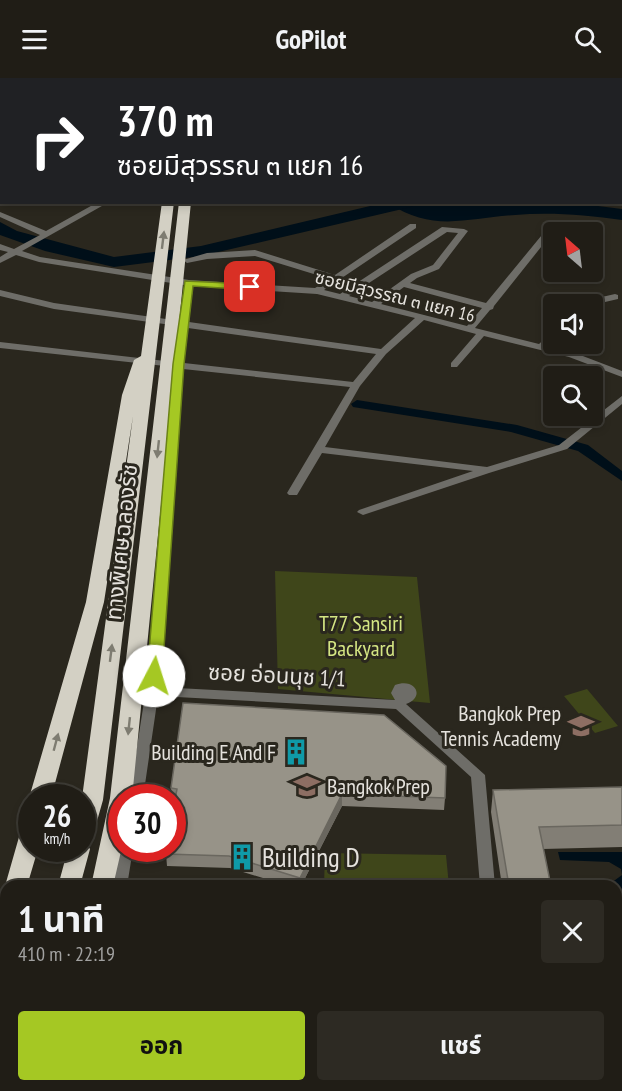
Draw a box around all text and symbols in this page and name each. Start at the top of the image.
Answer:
text: GoPilot [276,22,346,56]
icon: menu [18,23,51,56]
icon: search [571,23,604,56]
text: 370 m [117,93,214,148]
icon: right [18,102,96,180]
text: ซอยมีสุวรรณ ๓ แยก 16 [117,148,363,182]
north arrow [543,222,603,282]
map controls [543,222,603,426]
one-way arrow [159,230,168,249]
pin [224,261,275,312]
street label: ซอยมีสุวรรณ ๓ แยก 16 [313,265,477,327]
icon: arrive [233,270,266,303]
button: sound [543,294,603,354]
button: search [543,366,603,426]
one-way arrow [154,439,163,458]
street label: ทางพิเศษฉลองรัช [99,463,143,621]
park label: T77 Sansiri Backyard [319,609,403,662]
one-way arrow [106,644,116,663]
position arrow [122,644,186,708]
street label: ซอย อ่อนนุช 1/1 [207,657,347,693]
place label: Bangkok Prep Tennis Academy [441,699,562,752]
school or university icon: Bangkok Prep Tennis Academy [566,711,596,741]
one-way arrow [124,717,134,736]
one-way arrow [52,733,61,751]
building icon: Building E And F [281,737,311,767]
place label: Building E And F [151,738,276,766]
school or university icon: Bangkok Prep [292,771,322,801]
place label: Bangkok Prep [327,772,430,800]
speed limit sign: 30 [108,784,186,862]
text: 26 [43,796,71,835]
text: km/h [44,829,70,848]
place label: Building D [262,840,360,874]
building icon: Building D [227,842,257,872]
text: 1 นาที [18,895,105,942]
button: close [541,900,604,963]
text: 410 m · 22:19 [18,941,115,967]
button: ออก [18,1011,305,1080]
button: แชร์ [317,1011,604,1080]

